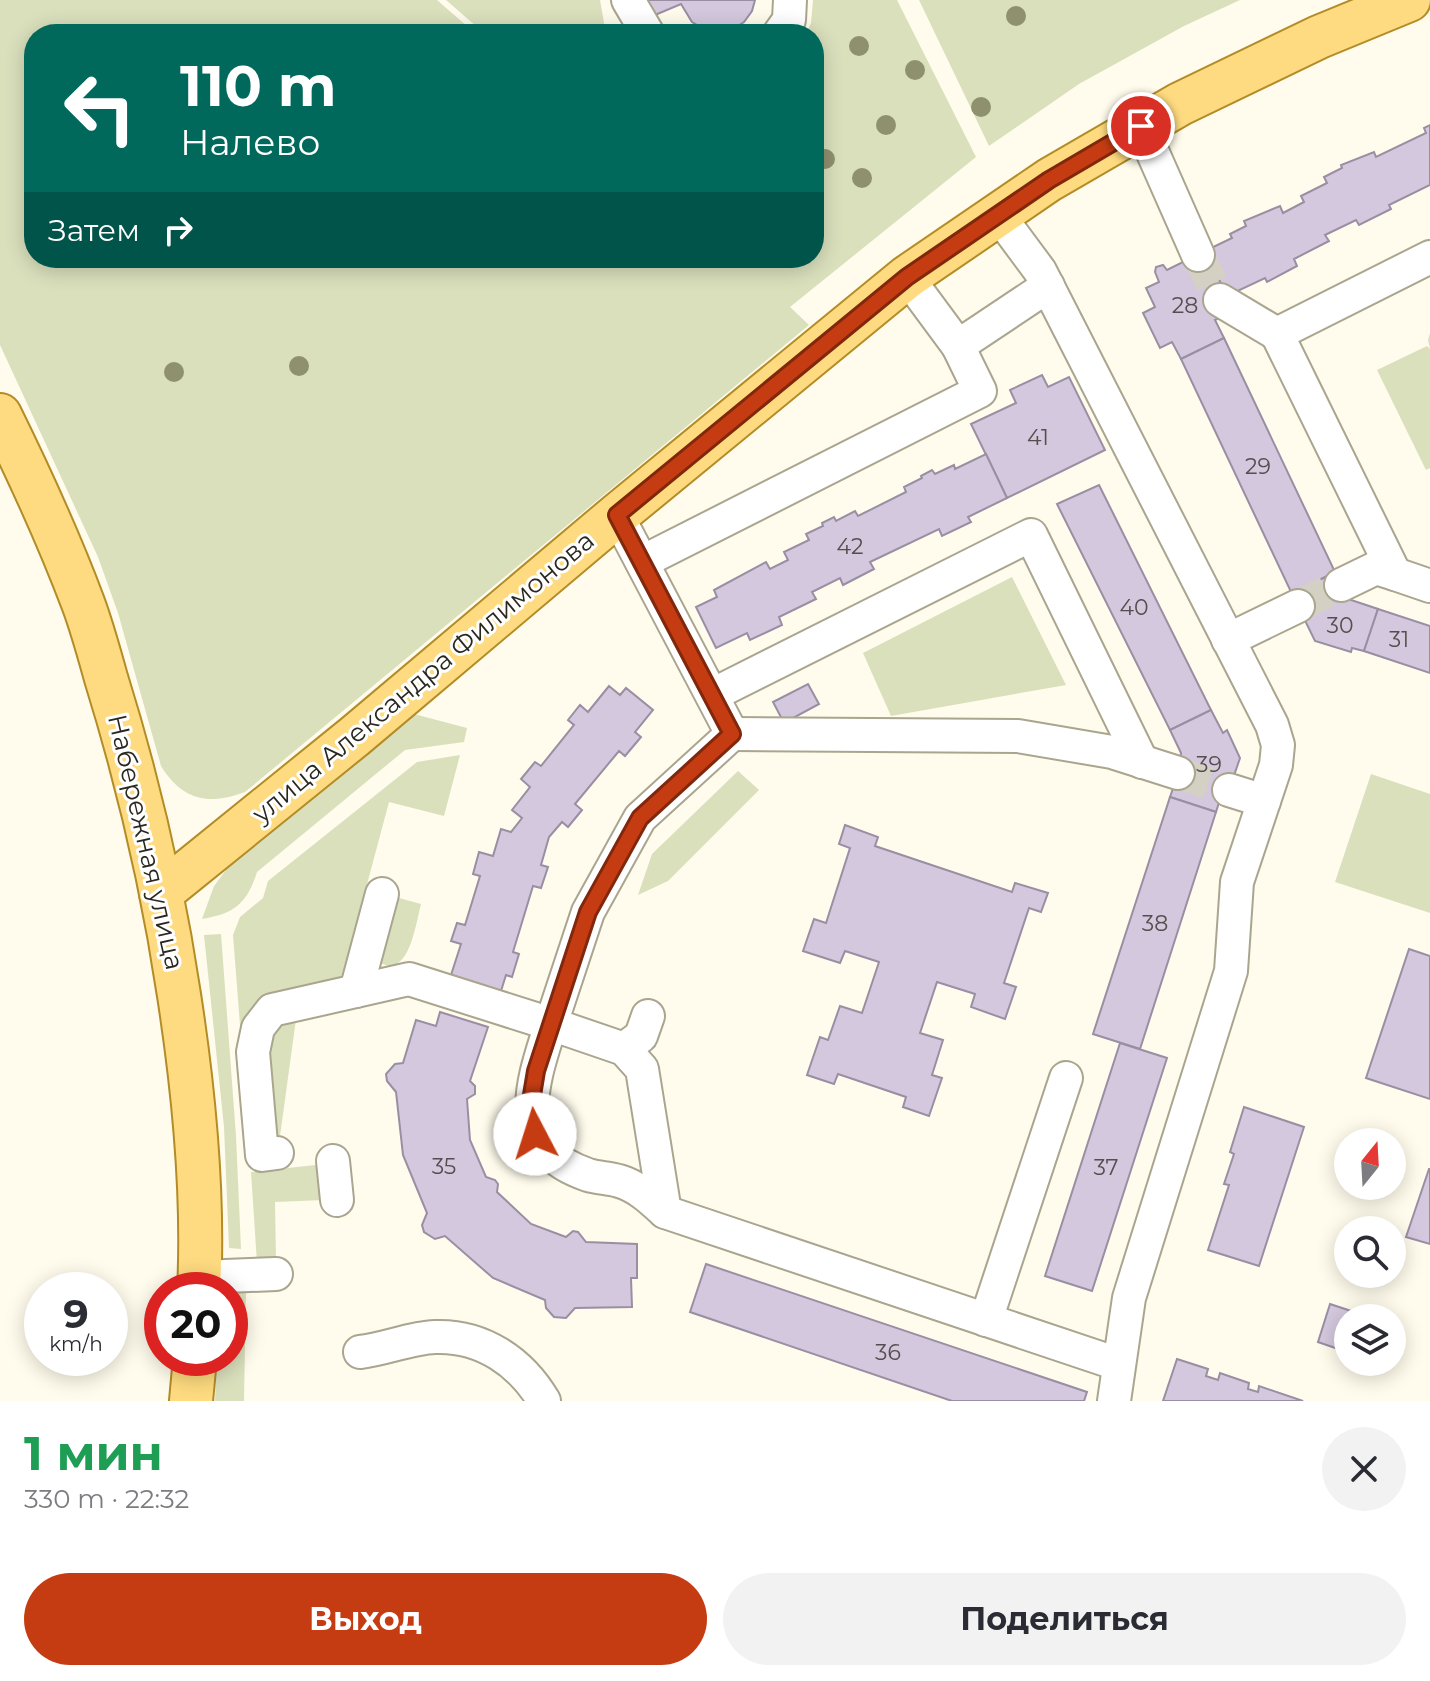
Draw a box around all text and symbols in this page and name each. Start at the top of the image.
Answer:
text: 110 m [180,52,337,120]
icon: left [48,56,152,160]
pin [1107,92,1175,160]
icon: arrive [1119,104,1163,148]
text: Налево [180,120,320,164]
icon: right [156,208,200,252]
text: Затем [48,212,140,249]
house number: 28 [1172,292,1198,319]
house number: 41 [1027,424,1049,451]
house number: 29 [1245,453,1271,480]
street label: улица Александра Филимонова [245,524,601,830]
house number: 42 [837,533,864,560]
house number: 40 [1119,594,1149,621]
house number: 30 [1327,612,1353,639]
house number: 31 [1389,626,1409,653]
street label: Набережная улица [101,711,191,973]
house number: 39 [1196,751,1222,778]
house number: 38 [1142,910,1168,937]
position arrow [493,1092,577,1176]
north arrow [1334,1128,1406,1200]
map controls [1334,1128,1406,1376]
house number: 35 [432,1153,456,1180]
house number: 37 [1093,1154,1119,1181]
button: search [1334,1216,1406,1288]
speed limit sign: 20 [144,1272,248,1376]
text: 9 [63,1289,89,1338]
button: layers [1334,1304,1406,1376]
text: km/h [49,1332,103,1356]
house number: 36 [875,1339,901,1366]
text: 1 мин [24,1424,163,1482]
button: close [1322,1427,1406,1511]
text: 330 m · 22:32 [24,1483,189,1515]
button: Выход [24,1573,707,1665]
button: Поделиться [723,1573,1406,1665]

